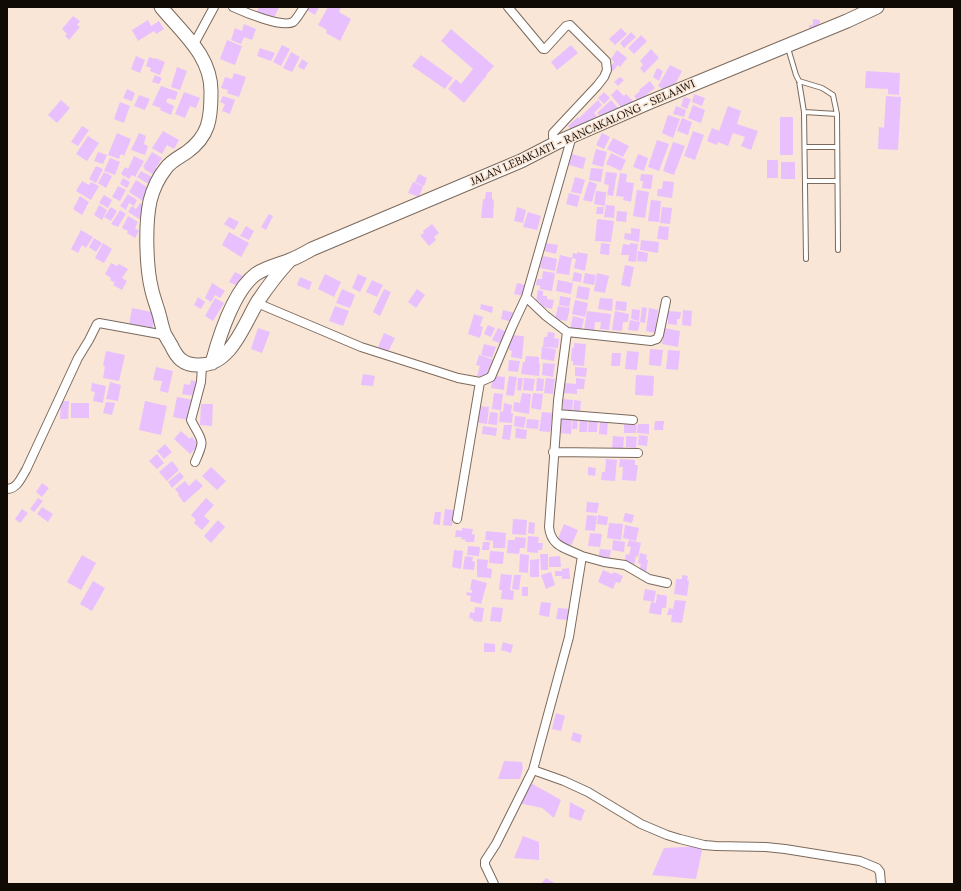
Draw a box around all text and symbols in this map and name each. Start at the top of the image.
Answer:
street label: JALAN LEBAKJATI - RANCAKALONG - SELAAWI [469,77,697,189]

